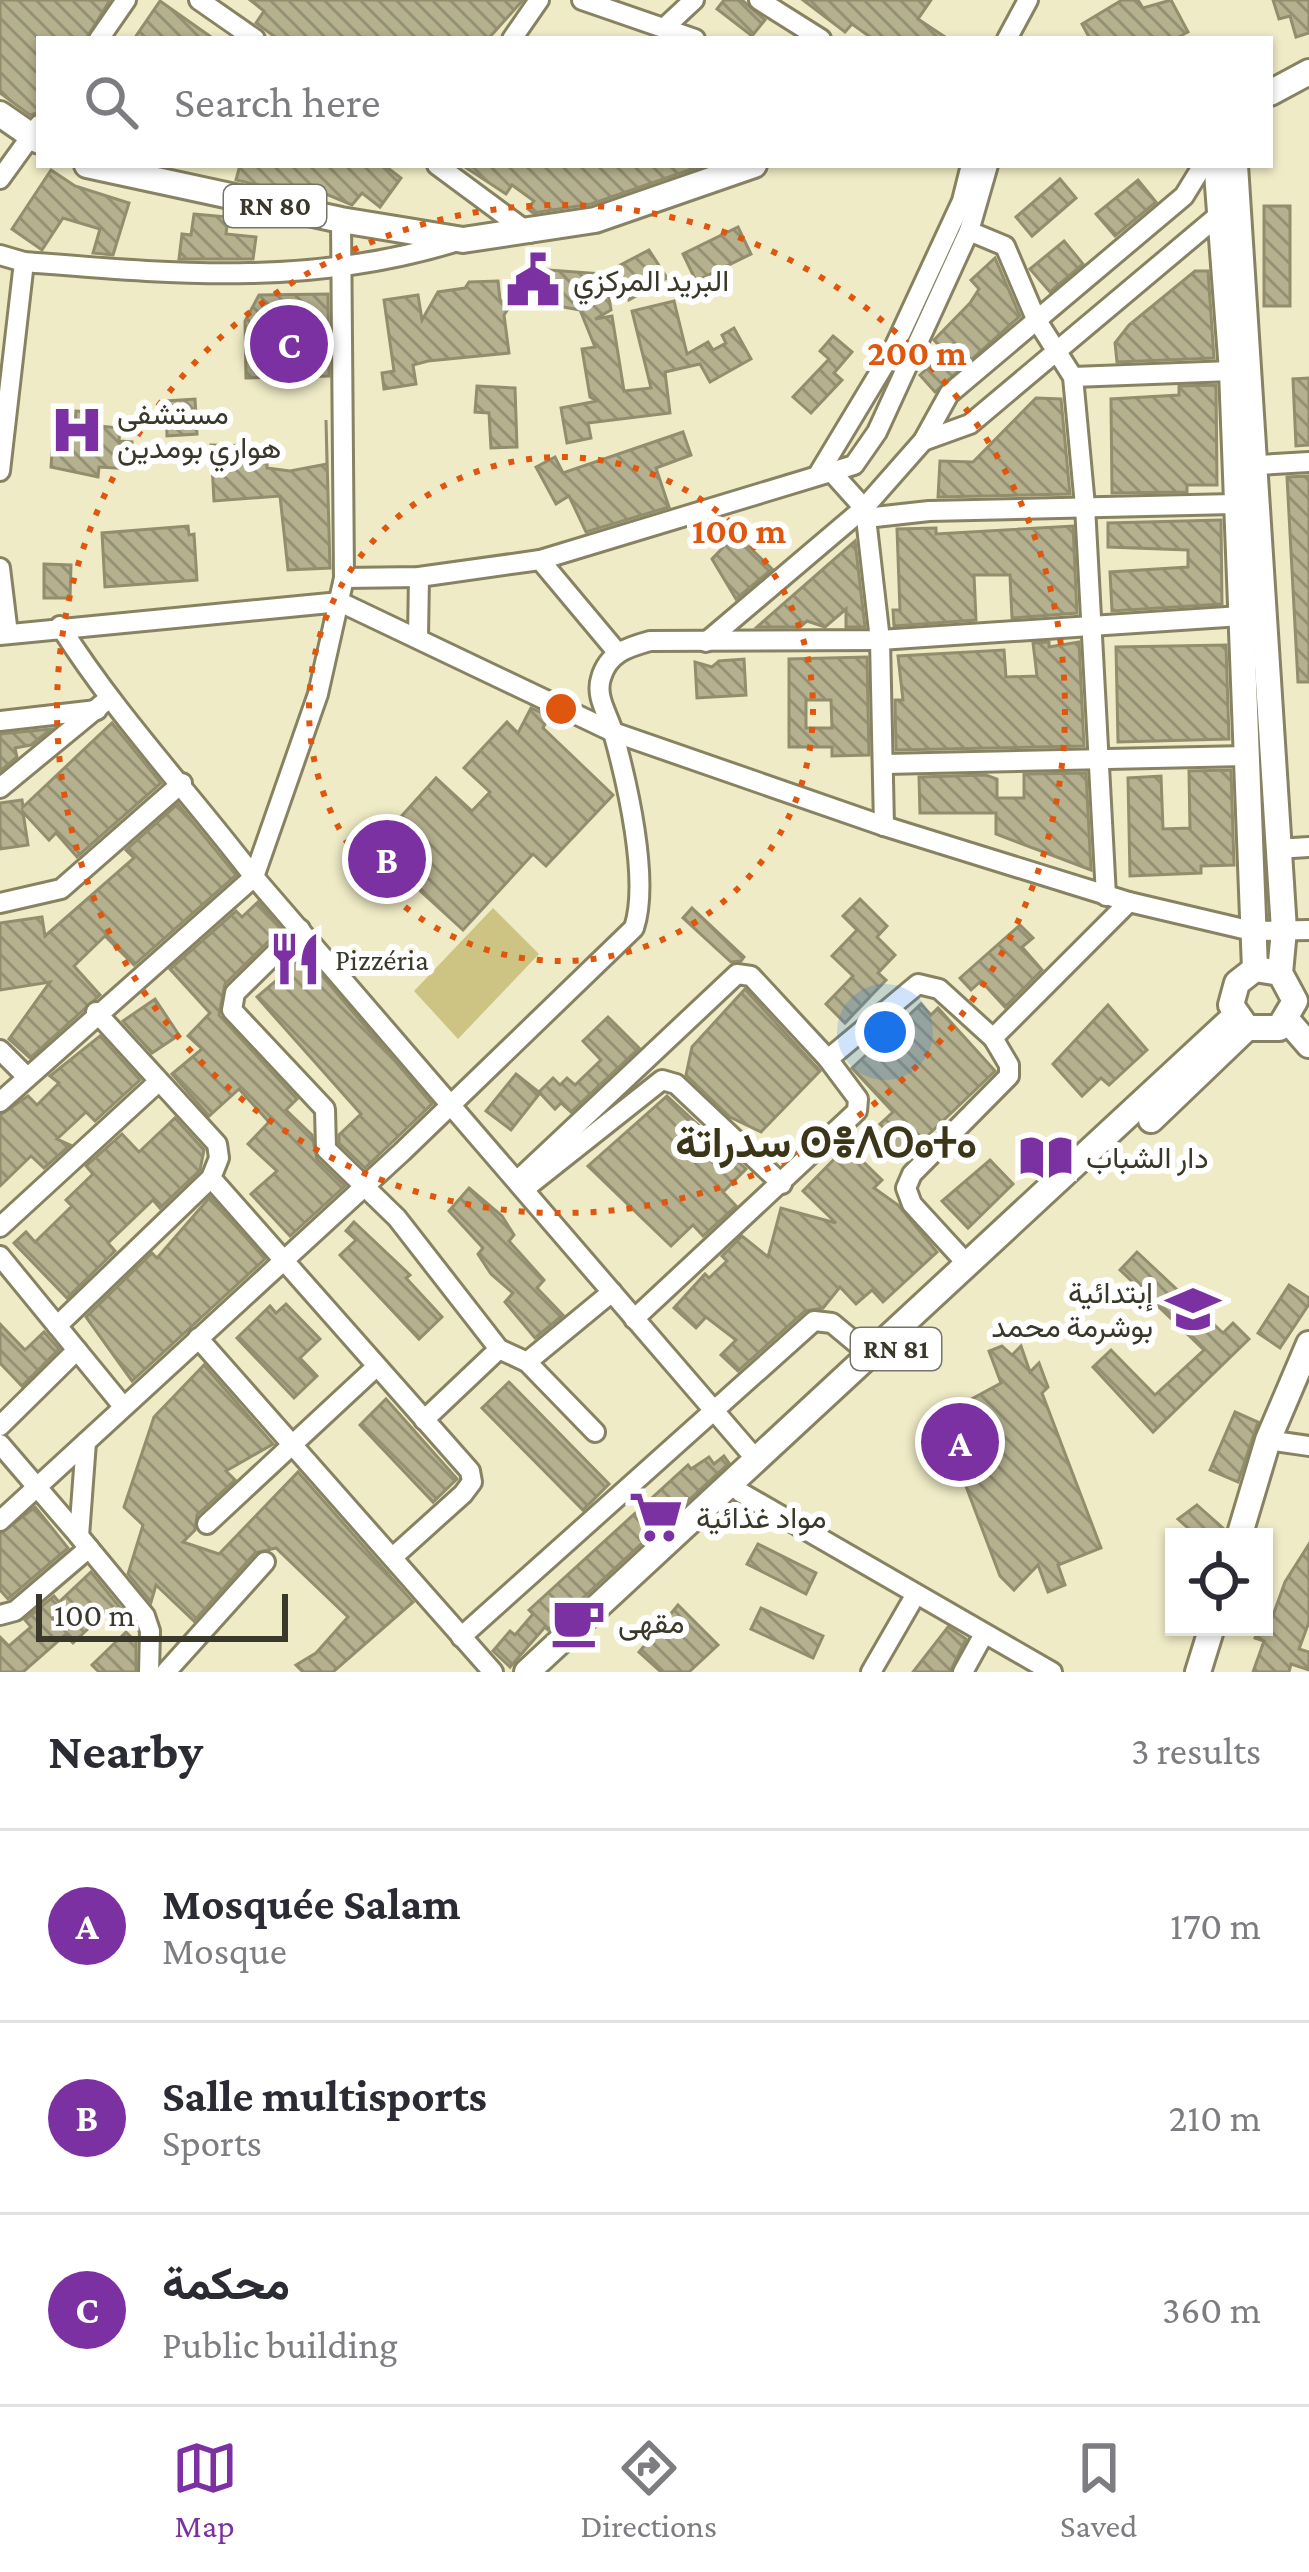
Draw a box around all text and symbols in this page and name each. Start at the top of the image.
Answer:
search box [36,36,1273,168]
icon: search [78,69,144,135]
text: Search here [174,77,381,127]
road number: RN 80 [224,185,326,227]
public building icon: البريد المركزي [504,251,562,309]
place label: البريد المركزي [573,264,729,305]
pin: C [250,299,328,389]
text: 200 m [867,333,967,373]
place label: مستشفى هواري بومدين [117,397,281,472]
hospital icon: مستشفى هواري بومدين [48,401,106,459]
text: 100 m [692,511,787,551]
centre of rings [540,688,582,730]
pin: B [348,814,426,904]
restaurant icon: Pizzéria [266,930,324,988]
place label: Pizzéria [335,943,429,976]
your location [855,1002,915,1062]
district label: سدراتة ⵙⴻⴷⵔⴰⵜⴰ [675,1119,977,1169]
library icon: دار الشباب [1017,1128,1075,1186]
place label: دار الشباب [1086,1141,1209,1176]
place label: إبتدائية بوشرمة محمد [991,1276,1153,1345]
school or university icon: إبتدائية بوشرمة محمد [1164,1280,1222,1338]
road number: RN 81 [851,1328,941,1370]
pin: A [921,1397,999,1487]
supermarket icon: مواد غذائية [627,1488,685,1546]
place label: مواد غذائية [696,1501,826,1536]
map controls [1165,1528,1273,1636]
button: locate [1165,1528,1273,1636]
scale bar [36,1588,288,1641]
cafe icon: مقهى [549,1593,607,1651]
text: 100 m [54,1596,135,1633]
place label: مقهى [618,1606,685,1641]
text: Nearby [48,1722,203,1779]
text: 3 results [1131,1729,1261,1772]
text: Mosquée Salam [162,1879,461,1929]
text: A [75,1904,99,1947]
text: 170 m [1170,1904,1261,1947]
text: Mosque [162,1929,287,1972]
text: Salle multisports [162,2071,487,2121]
text: B [76,2096,98,2139]
text: 210 m [1169,2096,1261,2139]
text: Sports [162,2121,262,2164]
text: محكمة [162,2259,290,2309]
text: C [75,2288,99,2331]
text: 360 m [1162,2288,1261,2331]
text: Public building [162,2323,398,2366]
tab: Map [172,2435,238,2544]
tab: Directions [581,2435,717,2544]
tab: Saved [1060,2435,1137,2544]

